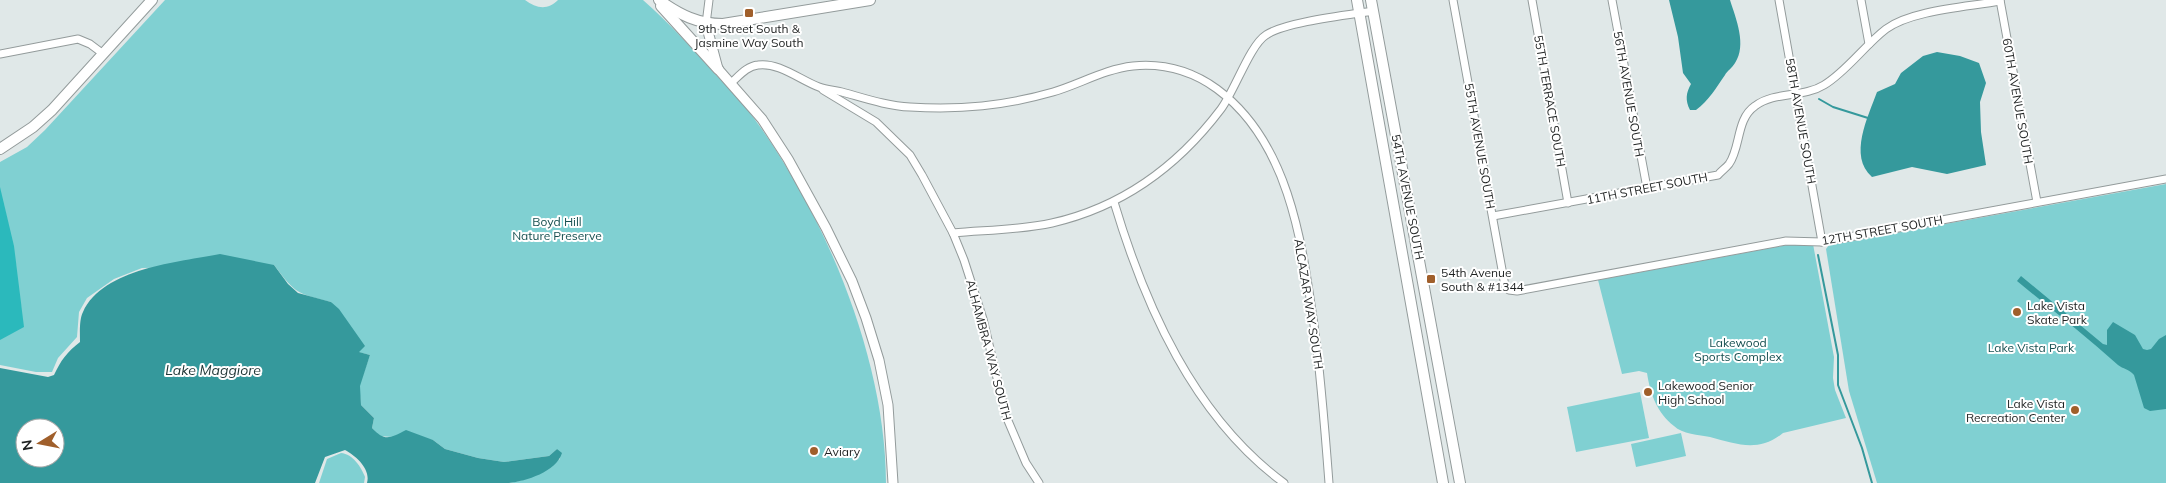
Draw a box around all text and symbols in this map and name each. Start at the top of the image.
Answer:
marker: 9th Street South & Jasmine Way South [743,7,755,19]
place label: 9th Street South & Jasmine Way South [695,21,803,50]
street label: 56TH AVENUE SOUTH [1611,30,1647,158]
street label: 55TH TERRACE SOUTH [1531,34,1569,168]
street label: 60TH AVENUE SOUTH [2000,37,2036,165]
street label: 58TH AVENUE SOUTH [1783,57,1819,185]
street label: 55TH AVENUE SOUTH [1462,82,1498,210]
street label: 54TH AVENUE SOUTH [1388,133,1428,261]
street label: 11TH STREET SOUTH [1585,169,1709,207]
street label: 12TH STREET SOUTH [1820,212,1944,248]
park label: Boyd Hill Nature Preserve [512,214,602,243]
street label: ALCAZAR WAY SOUTH [1291,238,1327,370]
place label: 54th Avenue South & #1344 [1441,265,1524,294]
marker: 54th Avenue South & #1344 [1425,273,1437,285]
street label: ALHAMBRA WAY SOUTH [963,278,1015,422]
place label: Lake Vista Skate Park [2027,298,2088,327]
marker: Lake Vista Skate Park [2011,306,2023,318]
park label: Lakewood Sports Complex [1694,335,1782,364]
park label: Lake Vista Park [1988,340,2075,355]
water label: Lake Maggiore [165,361,261,379]
place label: Lakewood Senior High School [1658,378,1754,407]
marker: Lakewood Senior High School [1642,386,1654,398]
place label: Lake Vista Recreation Center [1966,396,2066,425]
marker: Lake Vista Recreation Center [2069,404,2081,416]
north arrow [15,418,65,468]
text: N [17,438,37,452]
place label: Aviary [824,444,861,459]
marker: Aviary [808,445,820,457]

